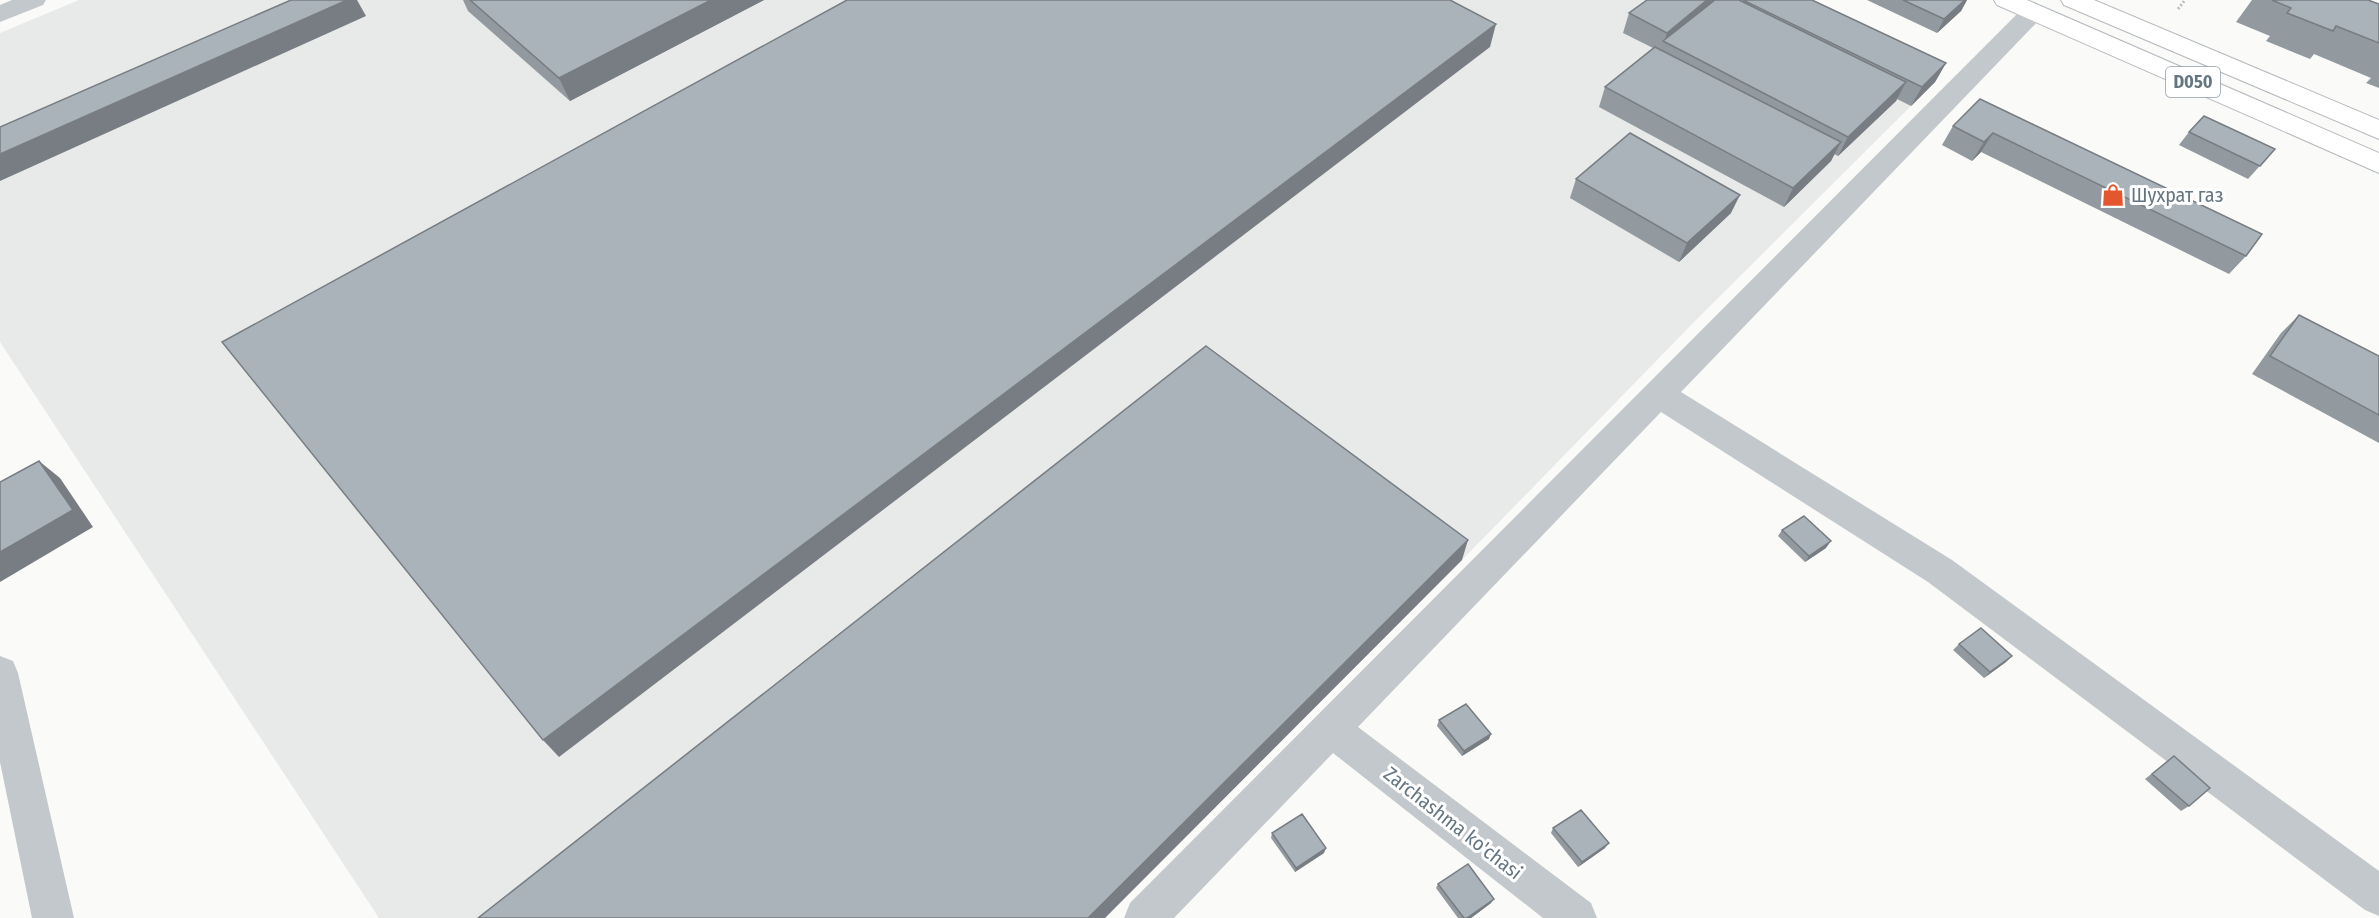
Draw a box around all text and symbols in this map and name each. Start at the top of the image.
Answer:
road number: D050 [2166,67,2220,97]
shop icon: Шухрат газ [2100,182,2126,208]
place label: Шухрат газ [2131,183,2224,207]
street label: Zarchashma ko'chasi [1379,762,1527,884]

